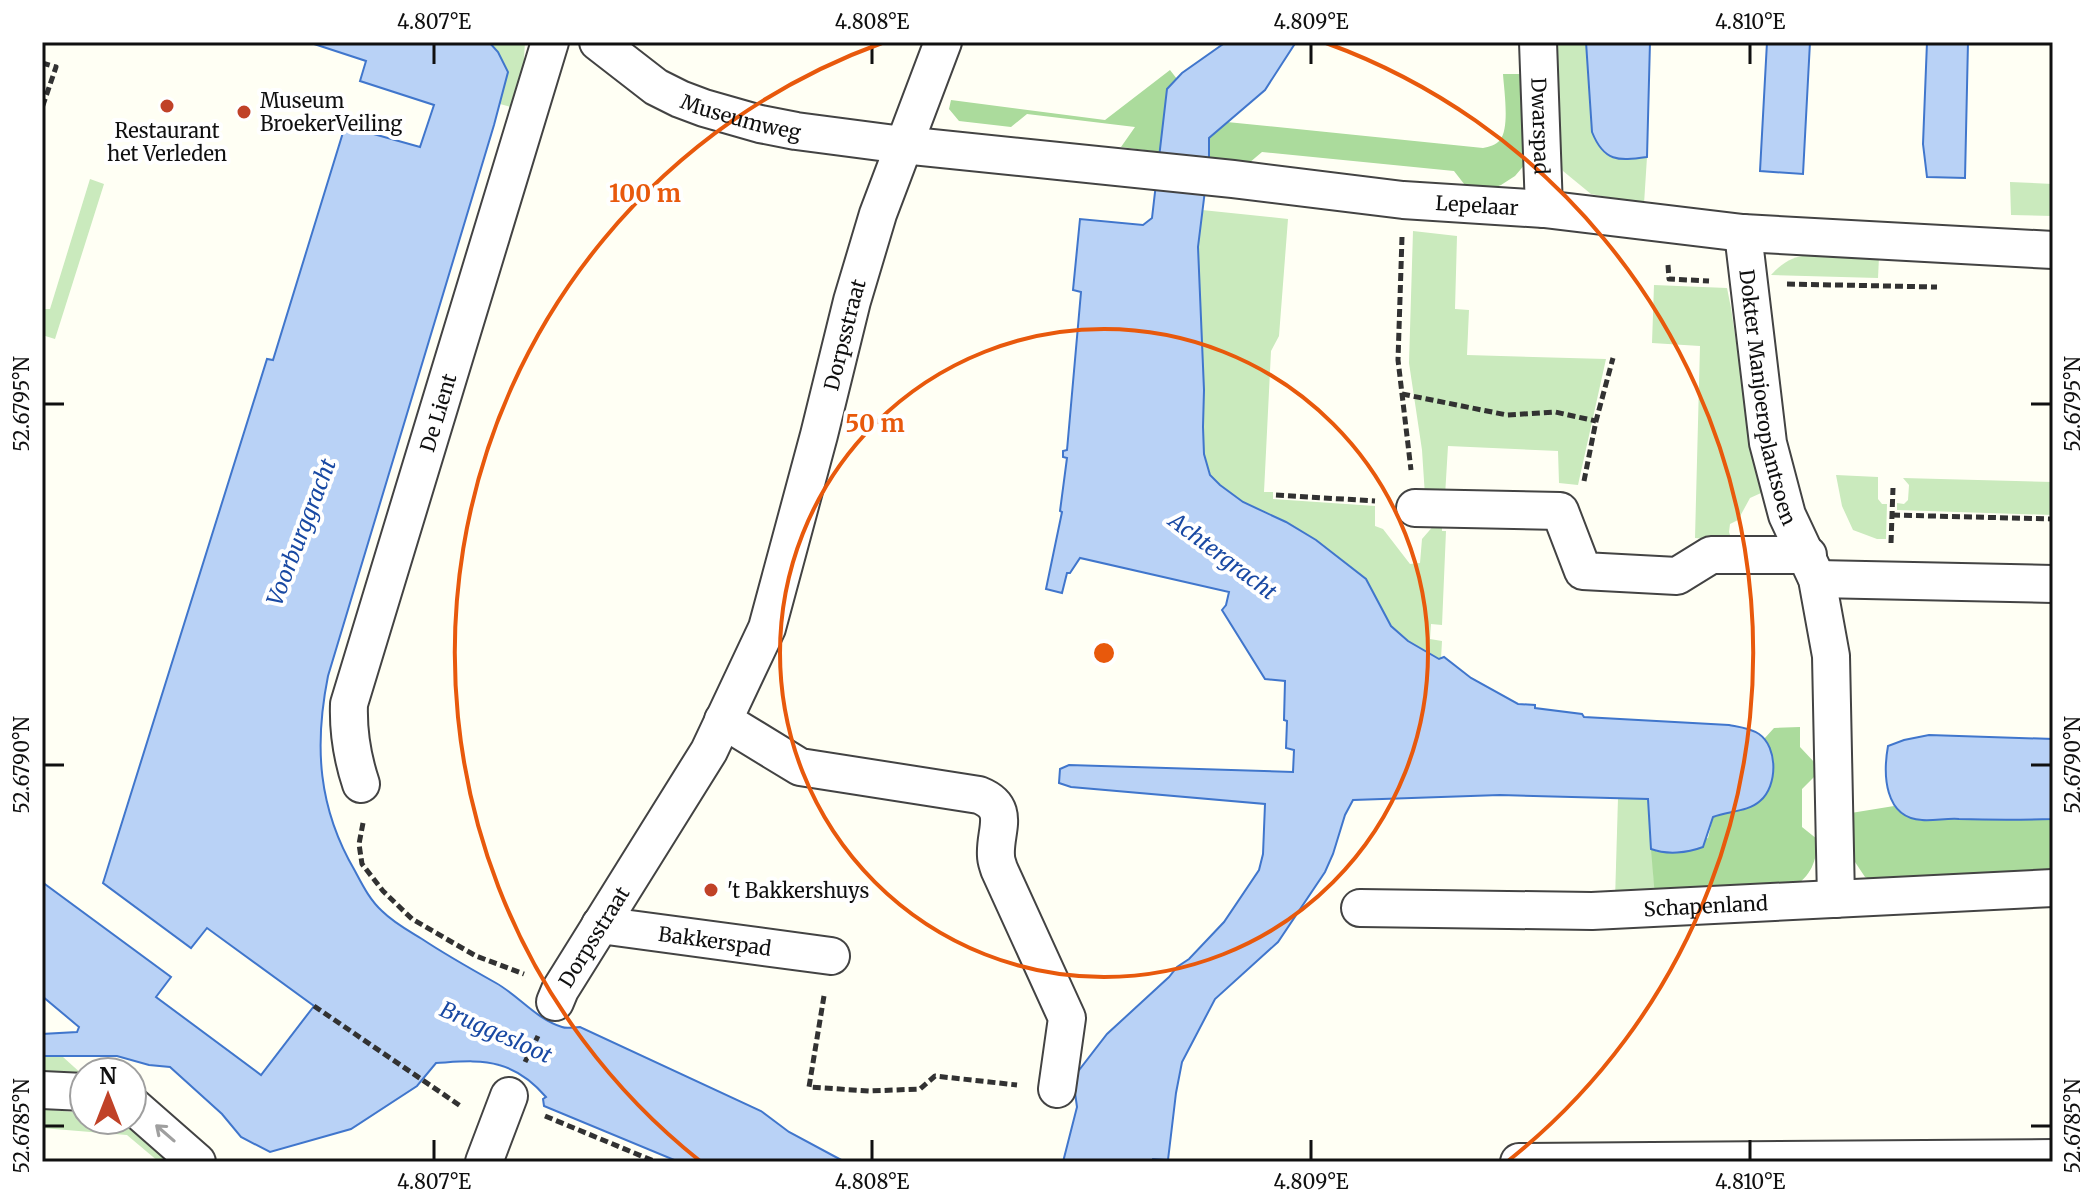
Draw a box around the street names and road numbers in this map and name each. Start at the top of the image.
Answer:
street label: Dwarspad [1527,77,1555,175]
street label: Museumweg [677,88,803,144]
street label: Lepelaar [1435,190,1519,220]
street label: Dokter Manjoeroplantsoen [1735,268,1802,529]
street label: Dorpsstraat [818,276,870,393]
street label: De Lient [414,370,461,455]
street label: Dorpsstraat [553,881,634,992]
street label: Schapenland [1643,890,1769,921]
street label: Bakkerspad [657,920,773,960]

